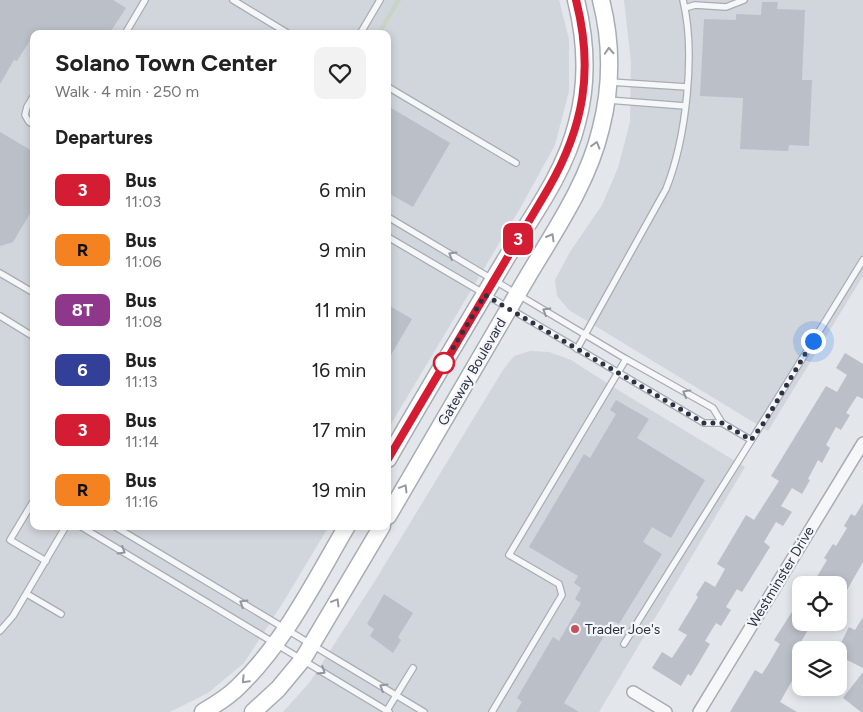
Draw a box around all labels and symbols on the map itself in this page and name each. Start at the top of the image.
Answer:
one-way arrow [603,47,614,55]
one-way arrow [591,141,601,149]
line badge: 3 [502,223,534,255]
one-way arrow [545,233,555,242]
one-way arrow [448,252,457,262]
one-way arrow [542,307,551,317]
street label: Gateway Boulevard [434,315,510,429]
your location [801,329,826,354]
unlabelled marker [433,352,455,374]
one-way arrow [682,389,691,399]
one-way arrow [398,485,408,494]
street label: Westminster Drive [744,523,818,631]
one-way arrow [117,545,126,555]
one-way arrow [330,599,340,608]
one-way arrow [240,600,249,610]
place label: Trader Joe's [585,621,660,638]
marker: Trader Joe's [569,623,581,635]
one-way arrow [316,664,325,674]
one-way arrow [242,675,251,684]
one-way arrow [379,683,388,693]

